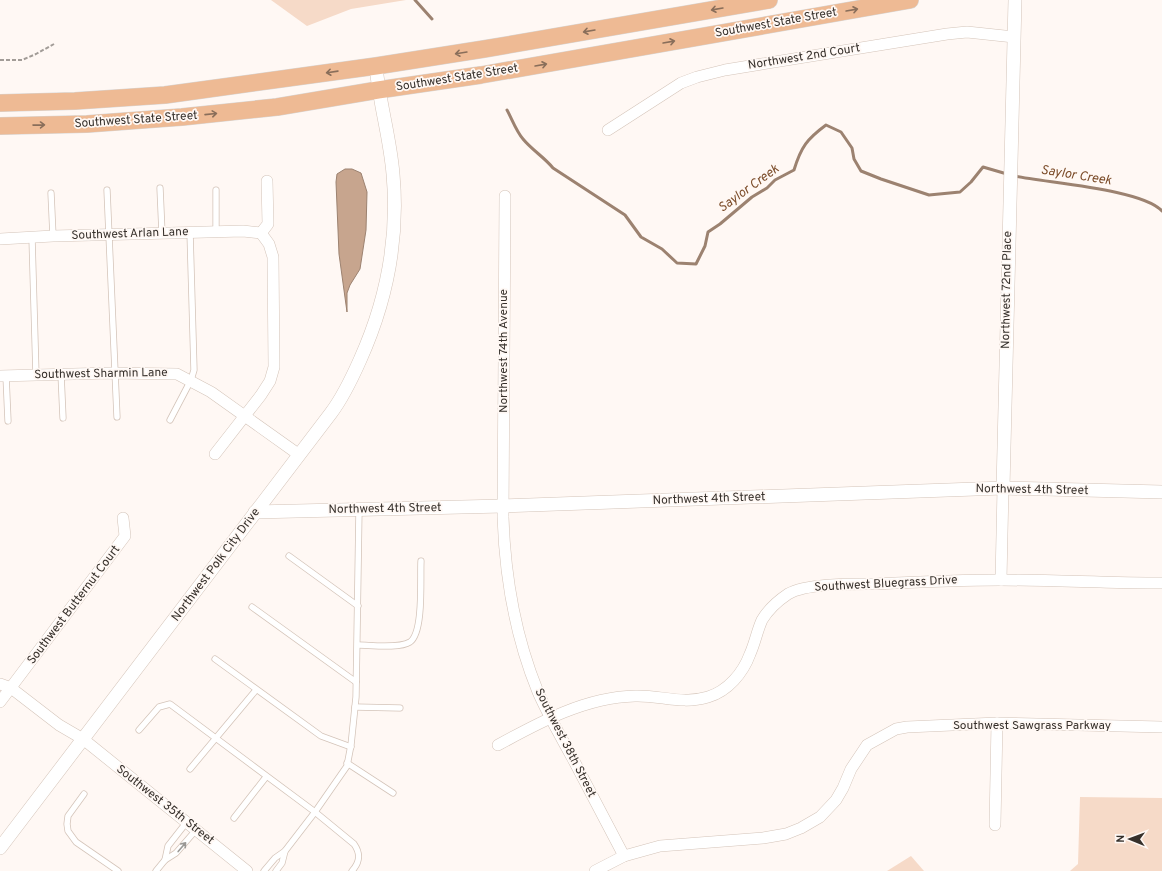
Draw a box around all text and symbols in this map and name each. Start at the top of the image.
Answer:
street label: Southwest State Street [714,4,838,42]
one-way arrow [711,5,724,13]
one-way arrow [845,6,858,14]
one-way arrow [583,27,596,35]
one-way arrow [662,38,675,46]
street label: Northwest 2nd Court [747,40,861,74]
one-way arrow [455,49,468,57]
street label: Southwest State Street [395,60,519,96]
one-way arrow [534,60,547,68]
one-way arrow [326,68,339,76]
street label: Southwest State Street [74,108,198,132]
one-way arrow [204,110,217,118]
one-way arrow [32,121,45,129]
water label: Saylor Creek [715,161,783,216]
water label: Saylor Creek [1040,163,1113,190]
street label: Southwest Arlan Lane [71,224,189,244]
street label: Northwest 72nd Place [998,231,1016,349]
street label: Northwest 74th Avenue [496,289,512,413]
street label: Southwest Sharmin Lane [34,365,168,383]
street label: Northwest 4th Street [975,481,1089,499]
street label: Northwest 4th Street [652,489,766,509]
street label: Northwest 4th Street [328,500,442,518]
street label: Northwest Polk City Drive [168,505,264,625]
street label: Southwest Butternut Court [24,542,124,668]
street label: Southwest Bluegrass Drive [814,572,958,596]
street label: Southwest 38th Street [531,686,599,800]
street label: Southwest Sawgrass Parkway [953,718,1111,734]
street label: Southwest 35th Street [113,762,217,848]
north arrow [1110,819,1150,859]
text: N [1114,835,1128,843]
one-way arrow [177,841,186,852]

